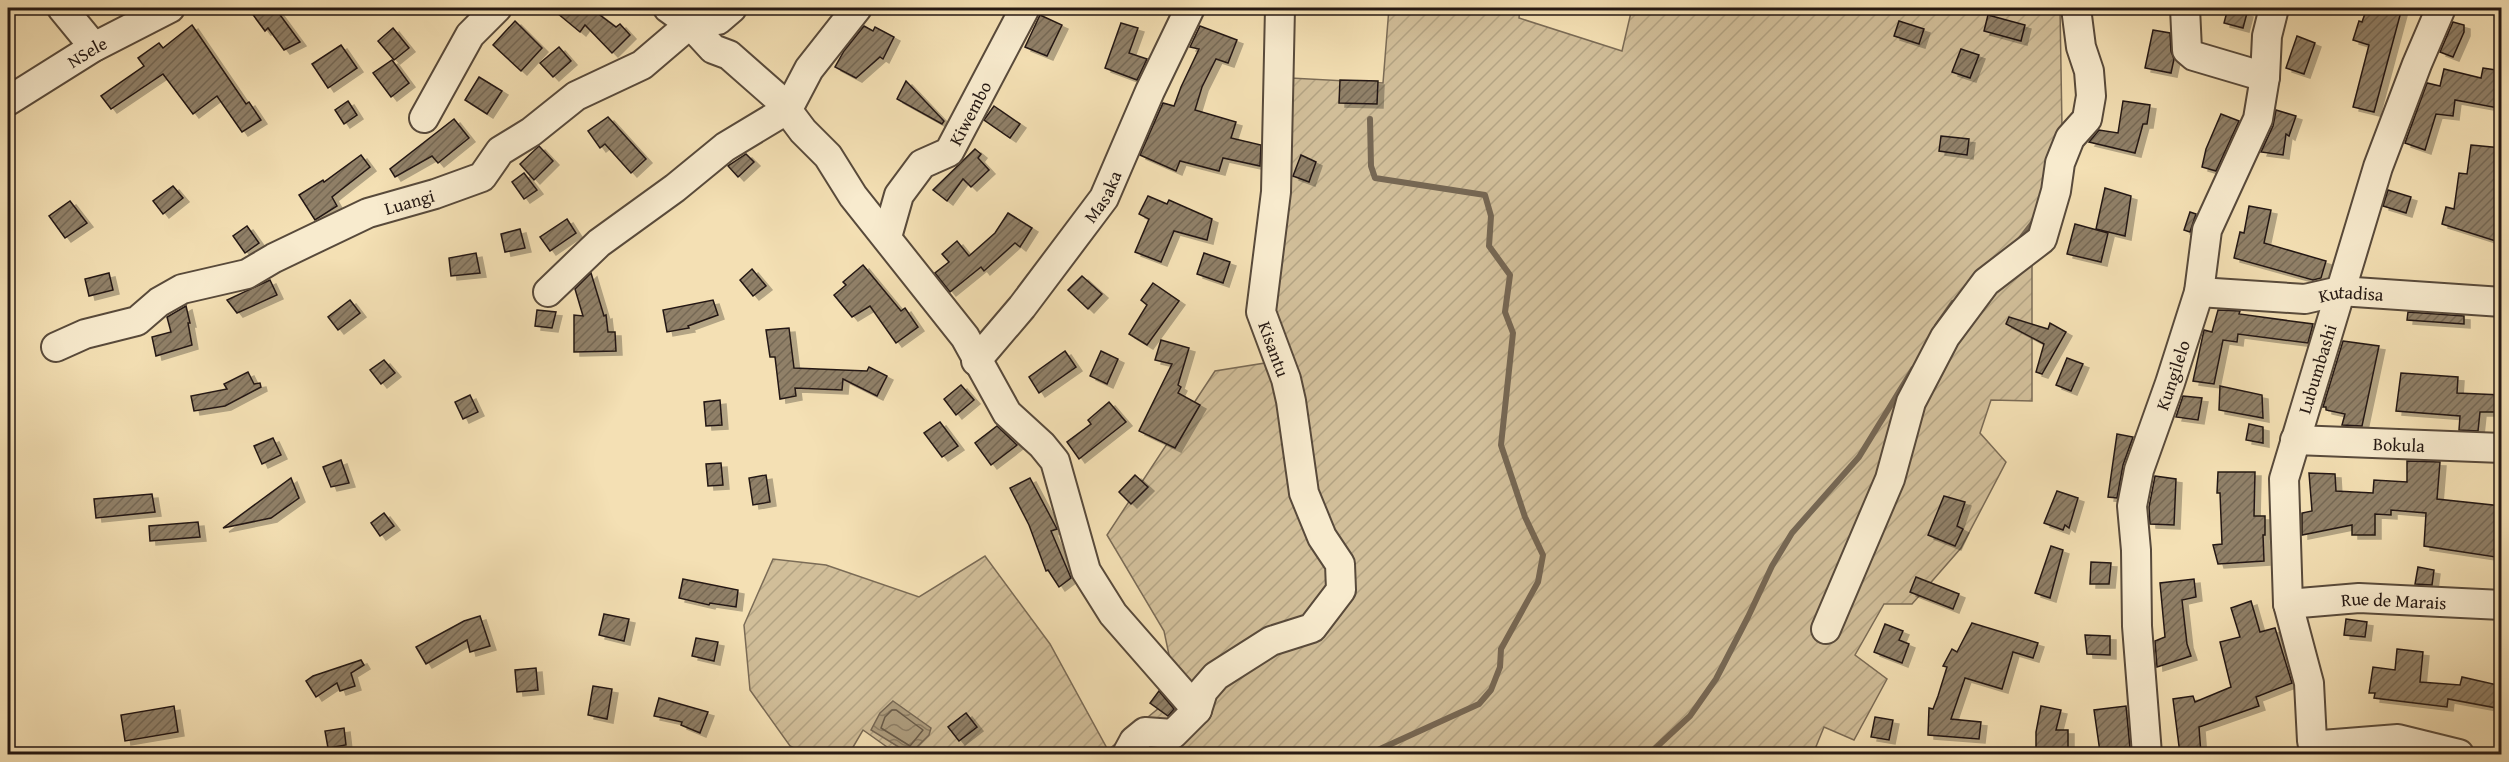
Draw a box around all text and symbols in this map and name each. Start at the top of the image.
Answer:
street label: NSele [62,29,111,74]
street label: Kiwembo [941,76,998,150]
street label: Masaka [1077,166,1128,228]
street label: Luangi [381,181,438,221]
street label: Kutadisa [2316,277,2385,309]
street label: Kisantu [1251,317,1297,381]
street label: Lubumbashi [2291,321,2343,417]
street label: Kungilelo [2148,336,2196,414]
street label: Bokula [2372,430,2426,459]
street label: Rue de Marais [2340,584,2447,616]

